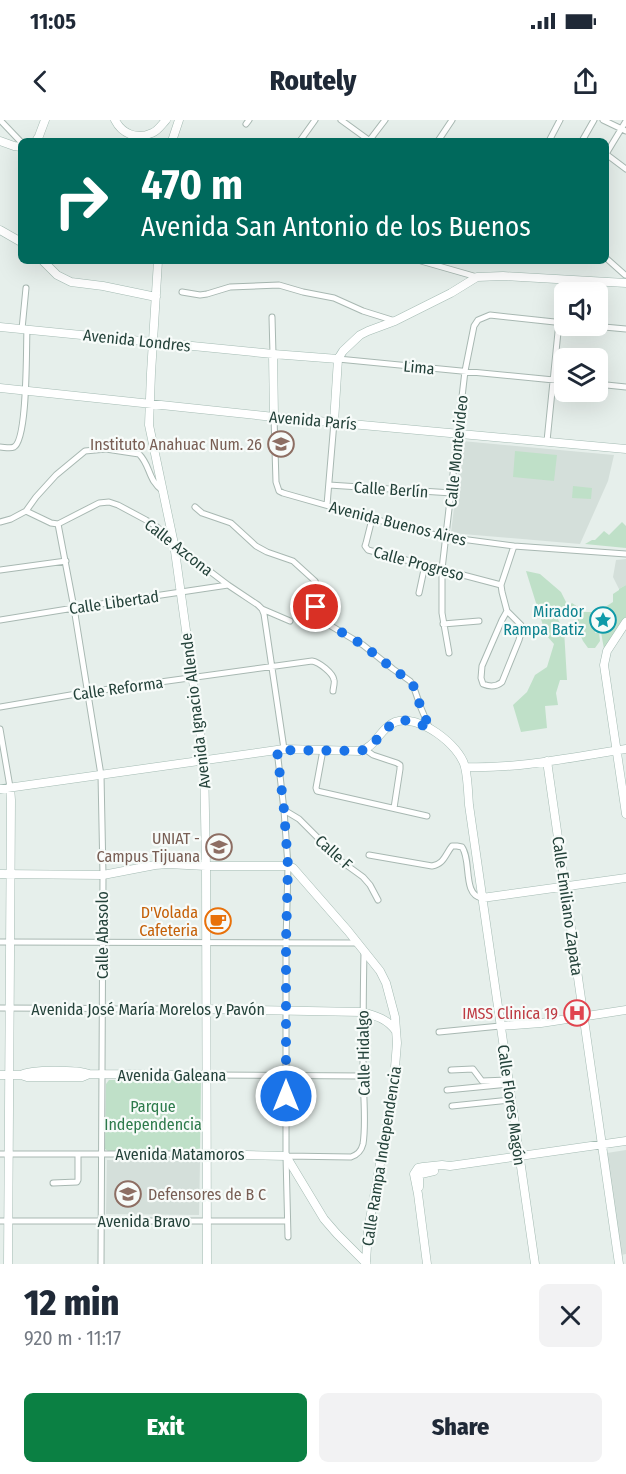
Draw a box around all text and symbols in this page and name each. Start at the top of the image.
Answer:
text: 11:05 [30,8,76,35]
icon: back [24,65,57,98]
text: Routely [270,65,356,97]
icon: share [569,65,602,98]
text: 470 m [141,160,243,210]
icon: right [42,162,120,240]
text: Avenida San Antonio de los Buenos [141,211,531,243]
map controls [554,282,608,402]
button: sound [554,282,608,336]
street label: Avenida Londres [82,325,192,356]
button: layers [554,348,608,402]
street label: Lima [403,357,436,378]
street label: Calle Montevideo [441,394,472,508]
street label: Avenida París [268,407,358,434]
school or university icon: Instituto Anahuac Num. 26 [266,429,296,459]
place label: Instituto Anahuac Num. 26 [90,435,262,454]
street label: Calle Berlín [353,477,429,502]
street label: Avenida Buenos Aires [327,497,469,550]
street label: Calle Azcona [141,515,217,580]
street label: Calle Progreso [371,542,466,585]
pin [290,581,341,632]
street label: Calle Libertad [68,587,160,618]
icon: arrive [299,590,332,623]
place label: Mirador Rampa Batiz [503,602,584,639]
place icon: Mirador Rampa Batiz [588,605,618,635]
street label: Avenida Ignacio Allende [177,632,214,790]
street label: Calle Reforma [72,673,165,704]
place label: UNIAT - Campus Tijuana [96,829,200,866]
street label: Calle F [311,831,356,874]
school or university icon: UNIAT - Campus Tijuana [204,832,234,862]
street label: Calle Emiliano Zapata [548,835,587,977]
street label: Calle Abasolo [93,891,112,979]
place label: D'Volada Cafeteria [139,903,198,940]
cafe icon: D'Volada Cafeteria [203,906,233,936]
hospital icon: IMSS Clinica 19 [562,998,592,1028]
street label: Avenida José María Morelos y Pavón [31,1000,265,1019]
place label: IMSS Clinica 19 [462,1004,558,1023]
street label: Calle Hidalgo [353,1010,374,1096]
street label: Calle Flores Magón [494,1043,529,1167]
position arrow [254,1064,318,1128]
street label: Calle Rampa Independencia [358,1065,405,1247]
street label: Avenida Galeana [118,1066,227,1085]
park label: Parque Independencia [104,1097,202,1134]
street label: Avenida Matamoros [115,1145,245,1164]
school or university icon: Defensores de B C [113,1179,143,1209]
place label: Defensores de B C [148,1185,266,1204]
street label: Avenida Bravo [98,1212,190,1231]
text: 12 min [24,1281,119,1325]
button: close [539,1284,602,1347]
text: 920 m · 11:17 [24,1326,121,1350]
button: Exit [24,1393,307,1462]
button: Share [319,1393,602,1462]

